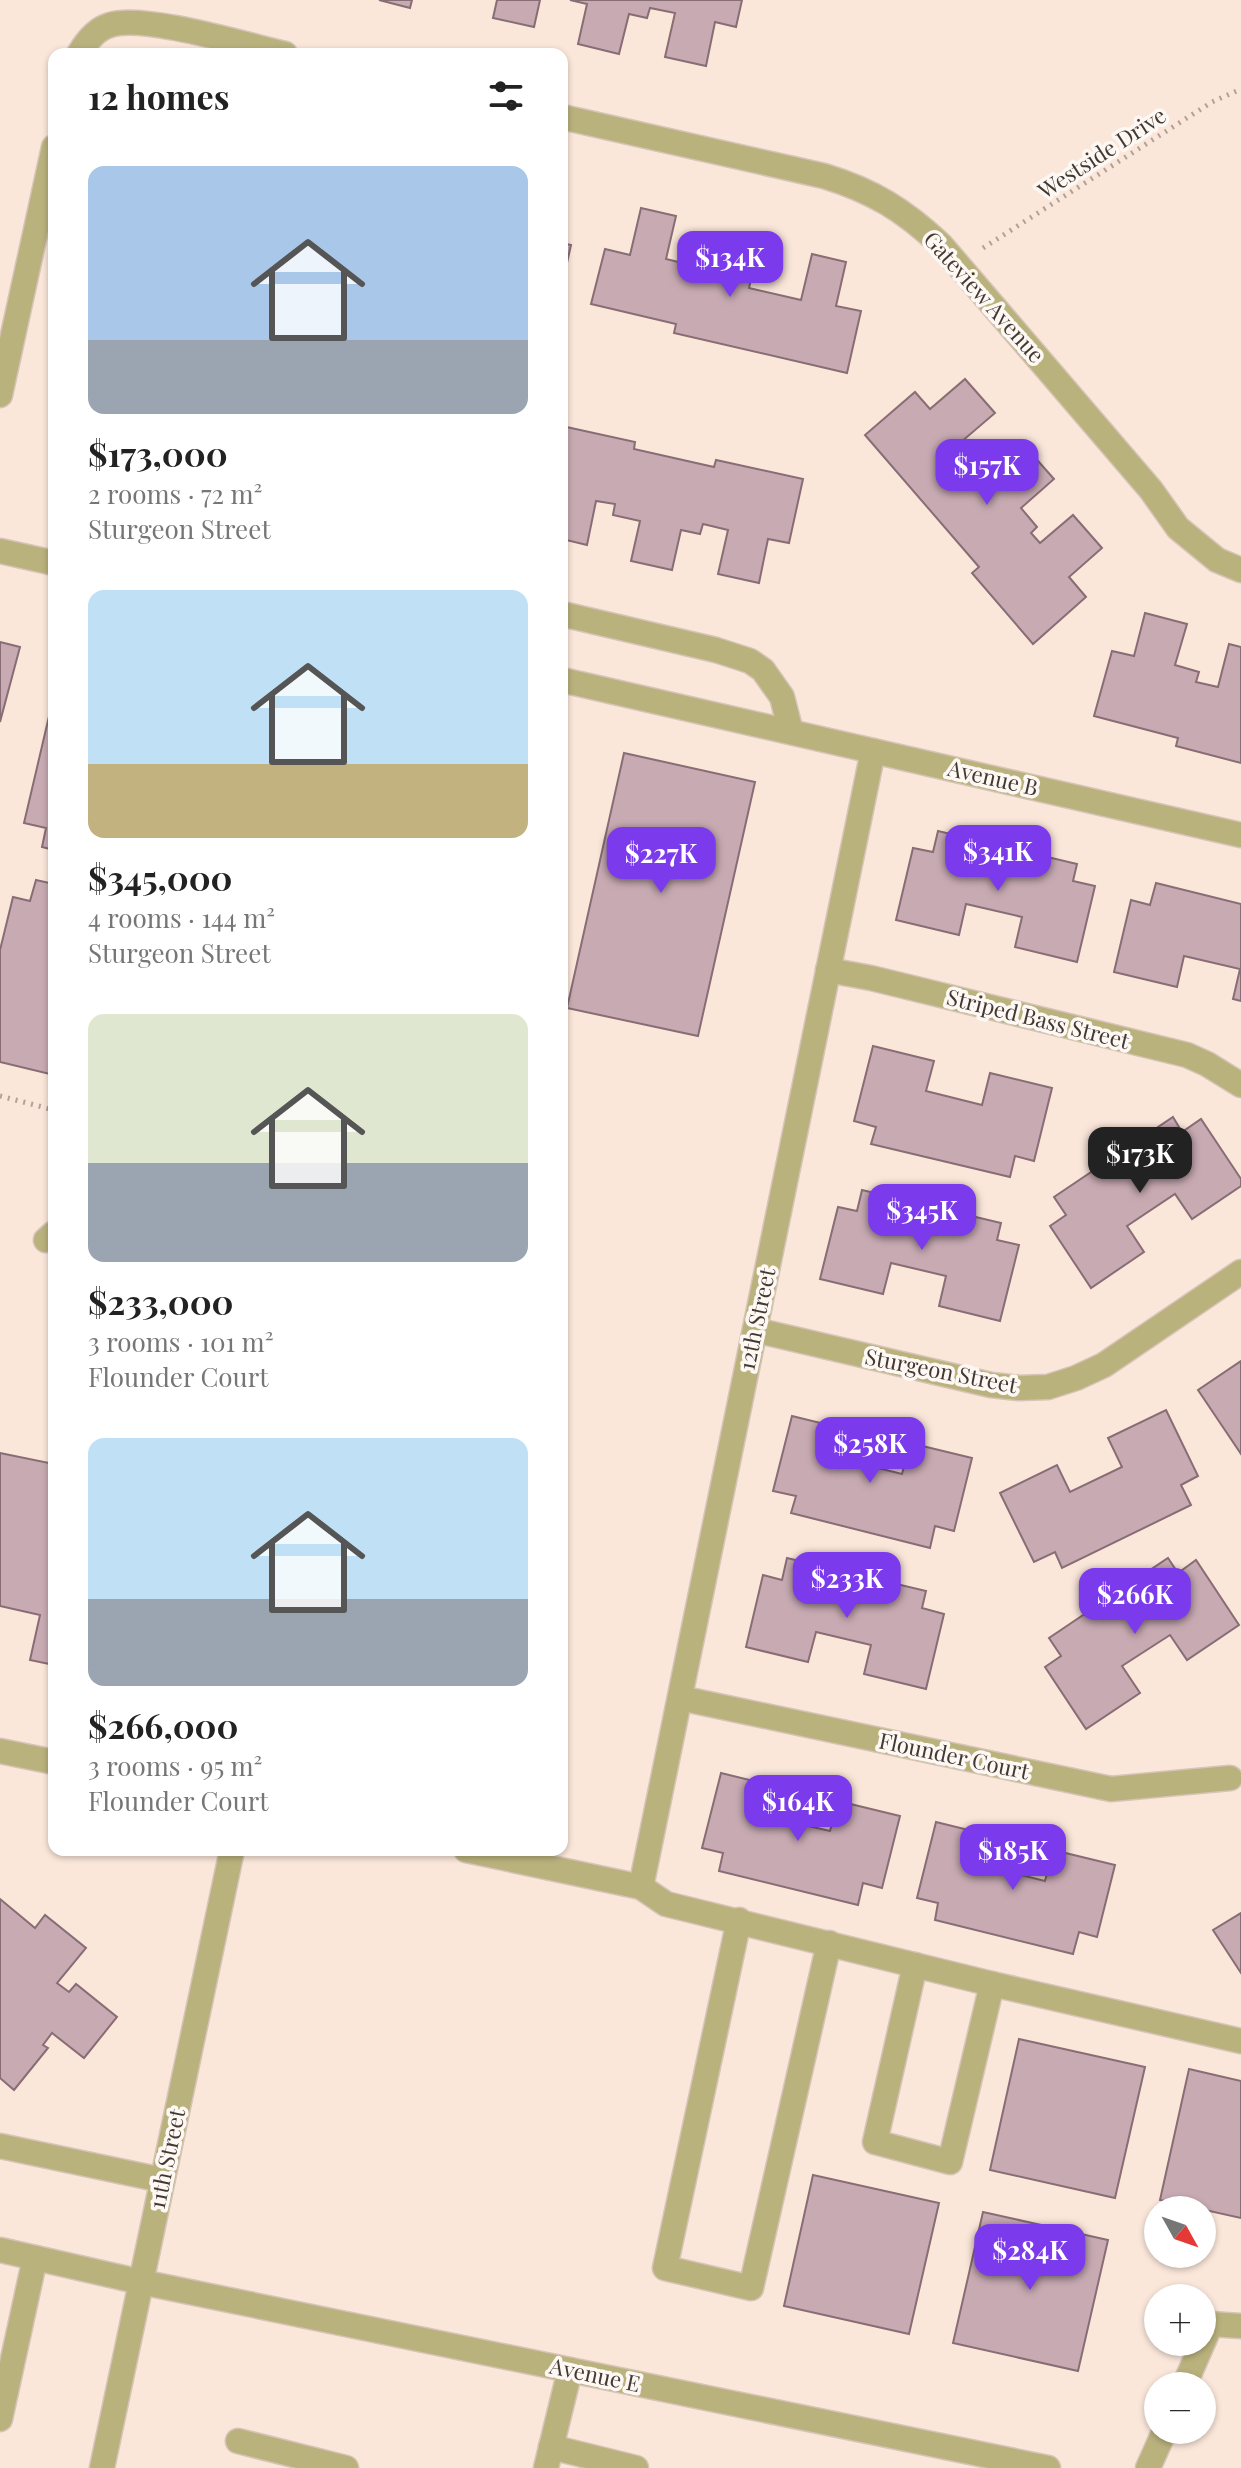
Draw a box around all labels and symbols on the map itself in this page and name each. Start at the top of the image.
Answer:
street label: Westside Drive [1031,100,1171,205]
street label: Gateview Avenue [918,224,1052,368]
pin: $134K [674,231,786,299]
pin: $157K [931,439,1043,507]
street label: Avenue B [944,752,1041,802]
pin: $341K [942,825,1054,893]
pin: $227K [605,827,717,895]
street label: Striped Bass Street [944,981,1134,1055]
pin: $173K [1084,1127,1196,1195]
pin: $345K [866,1184,978,1252]
street label: 12th Street [731,1264,782,1373]
street label: Sturgeon Street [862,1341,1021,1400]
pin: $258K [814,1417,926,1485]
pin: $233K [791,1552,903,1620]
pin: $266K [1079,1568,1191,1636]
street label: Flounder Court [876,1724,1033,1786]
pin: $164K [742,1775,854,1843]
pin: $185K [957,1824,1069,1892]
street label: 11th Street [141,2105,192,2212]
north arrow [1144,2196,1216,2268]
pin: $284K [974,2224,1086,2292]
street label: Avenue E [546,2350,643,2398]

